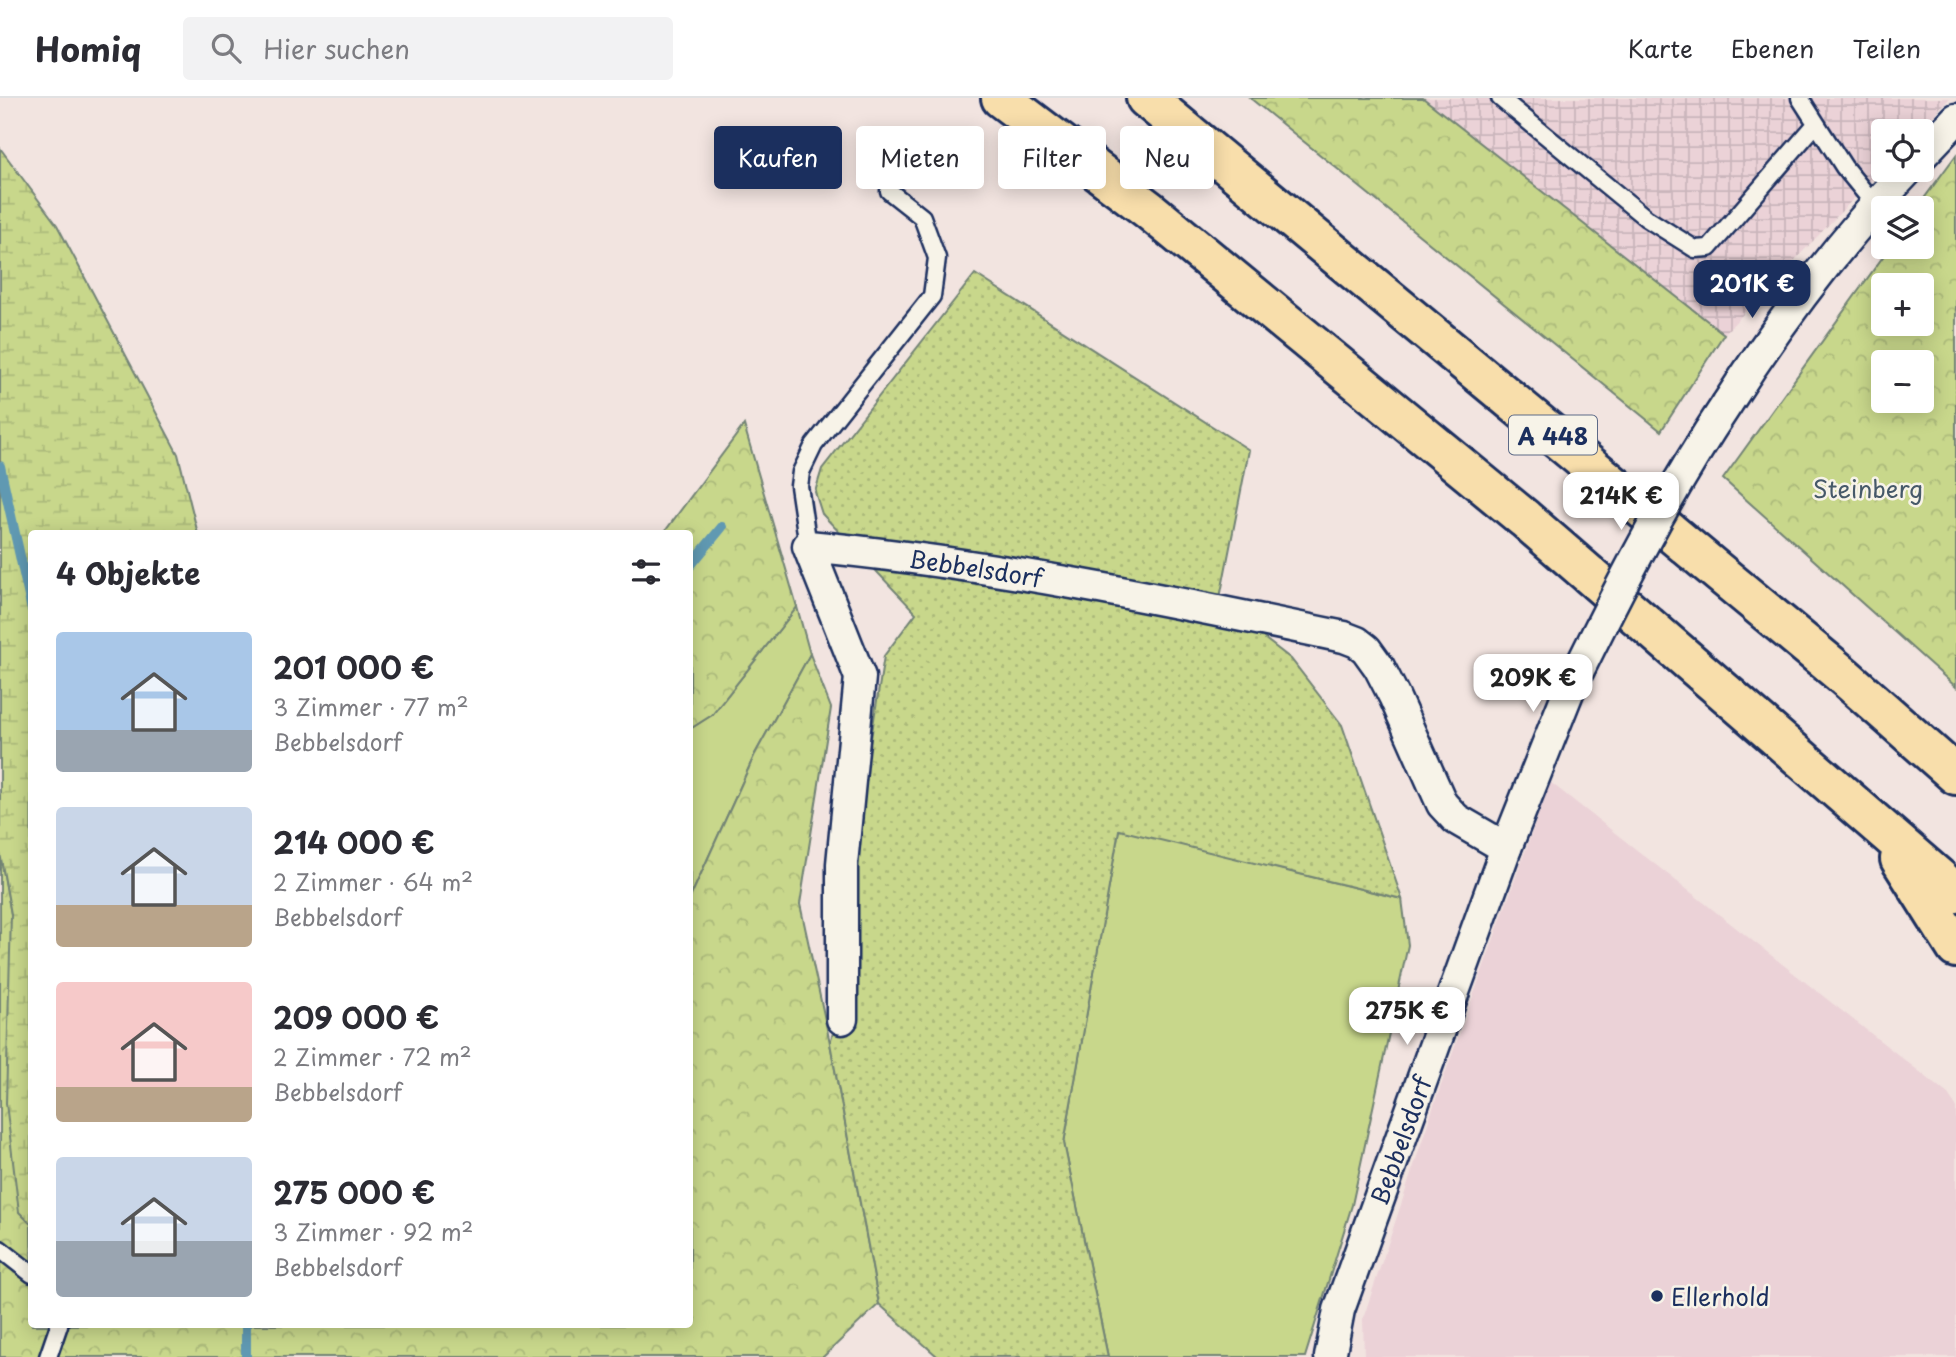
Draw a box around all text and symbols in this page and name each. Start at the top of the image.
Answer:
search box [183,17,673,80]
text: Homiq [35,23,141,73]
icon: search [207,29,245,67]
text: Hier suchen [263,29,410,68]
text: Karte [1628,30,1693,66]
text: Ebenen [1731,30,1814,66]
text: Teilen [1852,30,1921,66]
map controls [1871,119,1934,413]
button: locate [1871,119,1934,182]
chip: Kaufen [714,126,842,189]
chip: Mieten [856,126,984,189]
chip: Filter [998,126,1106,189]
chip: Neu [1120,126,1214,189]
button: layers [1871,196,1934,259]
pin: 201K € [1695,260,1809,320]
text: 201K € [1709,265,1795,300]
button: + [1871,273,1934,336]
button: − [1871,350,1934,413]
road number: A 448 [1509,416,1597,454]
park label: Steinberg [1813,470,1923,506]
pin: 214K € [1564,472,1678,532]
text: 214K € [1579,477,1663,512]
street label: Bebbelsdorf [907,540,1047,596]
text: 4 Objekte [56,550,201,595]
icon: filters [627,553,665,591]
text: 201 000 € [273,644,434,689]
pin: 209K € [1476,654,1590,714]
text: 209K € [1489,659,1577,694]
icon: home [112,660,196,744]
text: 3 Zimmer · 77 m² [273,689,469,724]
text: Bebbelsdorf [273,724,402,759]
text: 214 000 € [273,819,435,864]
icon: home [112,835,196,919]
text: 2 Zimmer · 64 m² [273,864,473,899]
text: Bebbelsdorf [273,899,402,934]
pin: 275K € [1350,988,1464,1047]
text: 275K € [1365,992,1449,1027]
text: 209 000 € [273,994,439,1039]
icon: home [112,1010,196,1094]
text: 2 Zimmer · 72 m² [273,1039,472,1074]
street label: Bebbelsdorf [1360,1069,1441,1210]
text: Bebbelsdorf [273,1074,402,1109]
text: 275 000 € [273,1169,435,1214]
icon: home [112,1185,196,1269]
text: 3 Zimmer · 92 m² [273,1214,473,1249]
text: Bebbelsdorf [273,1249,402,1284]
place label: Ellerhold [1671,1278,1770,1314]
marker: Ellerhold [1649,1288,1665,1304]

